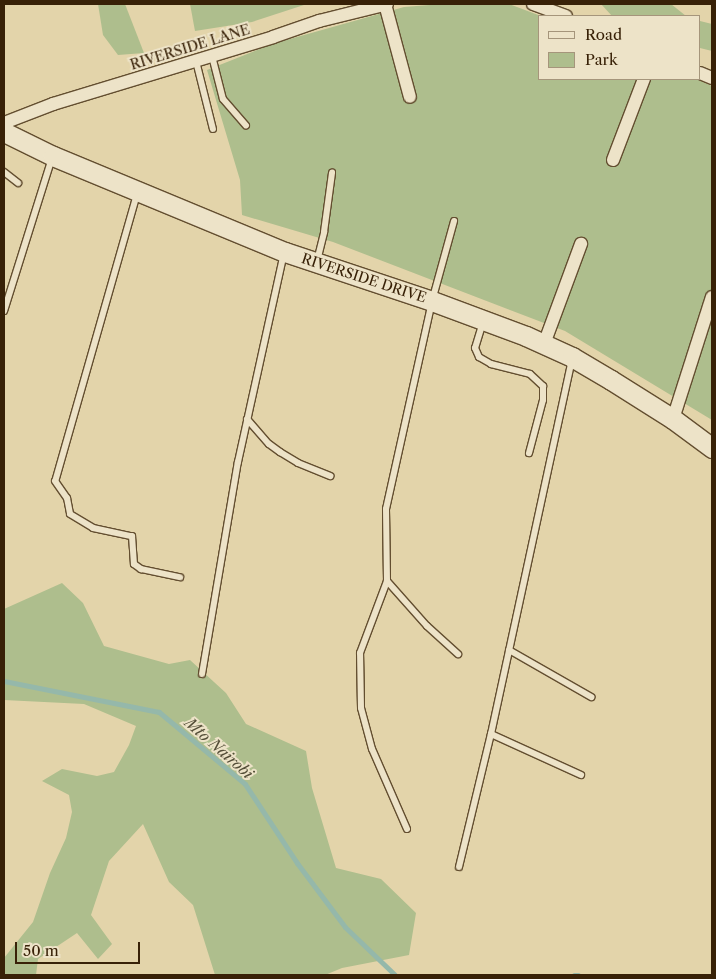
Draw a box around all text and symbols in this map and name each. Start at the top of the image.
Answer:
legend [538,15,701,80]
street label: RIVERSIDE LANE [128,21,252,73]
text: Road [585,25,622,44]
text: Park [585,50,618,69]
street label: RIVERSIDE DRIVE [299,250,429,306]
water label: Mto Nairobi [181,714,257,782]
scale bar [18,932,142,964]
text: 50 m [23,941,59,960]

